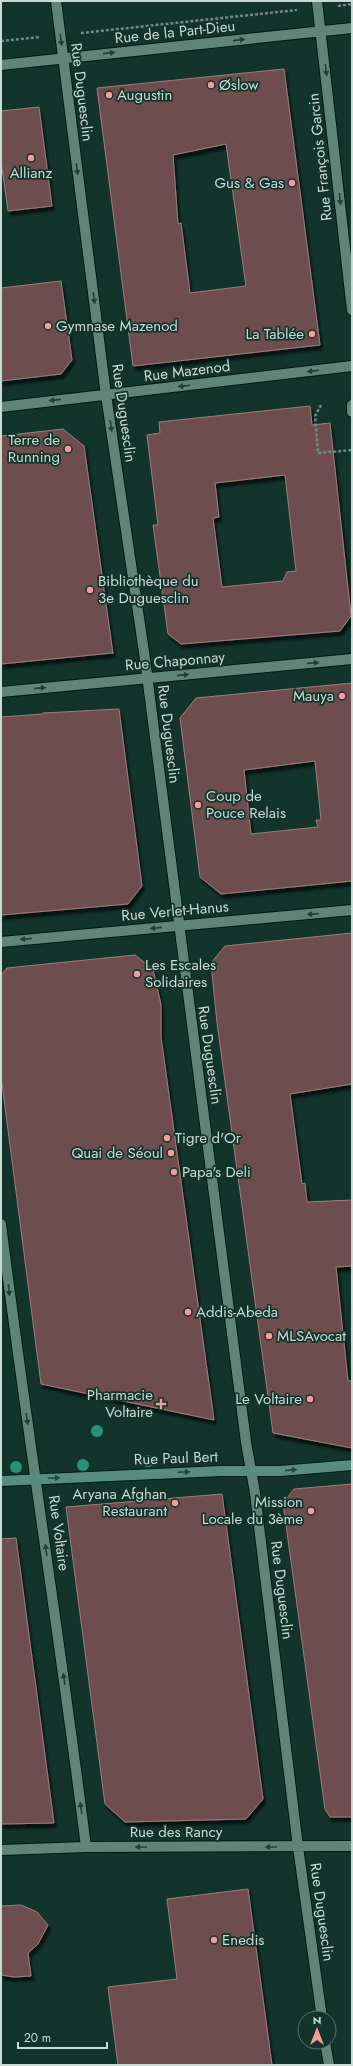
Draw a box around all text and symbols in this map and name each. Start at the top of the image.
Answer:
street label: Rue de la Part-Dieu [114,15,236,49]
one-way arrow [58,34,64,46]
one-way arrow [233,37,245,43]
street label: Rue Duguesclin [65,41,99,143]
one-way arrow [103,50,115,57]
one-way arrow [322,64,329,76]
place label: Øslow [219,74,259,96]
marker: Øslow [206,80,216,90]
place label: Augustin [117,84,172,106]
marker: Augustin [104,90,114,100]
street label: Rue François Garcin [302,92,338,222]
marker: Allianz [26,153,36,163]
place label: Allianz [10,162,52,184]
one-way arrow [74,163,80,175]
place label: Gus & Gas [214,172,284,194]
marker: Gus & Gas [287,178,297,188]
one-way arrow [337,193,343,205]
one-way arrow [91,292,97,304]
place label: Gymnase Mazenod [56,315,178,337]
marker: Gymnase Mazenod [43,321,53,331]
place label: La Tablée [245,323,304,345]
marker: La Tablée [307,329,317,339]
street label: Rue Mazenod [143,355,231,387]
street label: Rue Duguesclin [106,362,142,464]
one-way arrow [307,368,319,374]
one-way arrow [178,383,190,390]
one-way arrow [49,397,61,404]
one-way arrow [108,420,114,433]
place label: Terre de Running [8,429,60,468]
marker: Terre de Running [63,444,73,454]
place label: Bibliothèque du 3e Duguesclin [98,570,199,609]
marker: Bibliothèque du 3e Duguesclin [85,585,95,595]
street label: Rue Chaponnay [124,646,226,676]
one-way arrow [307,659,319,666]
one-way arrow [177,672,189,679]
street label: Rue Duguesclin [152,683,186,785]
one-way arrow [34,685,46,692]
place label: Mauya [293,685,334,707]
marker: Mauya [337,691,347,701]
place label: Coup de Pouce Relais [206,785,286,824]
marker: Coup de Pouce Relais [193,800,203,810]
street label: Rue Verlet-Hanus [120,895,230,927]
one-way arrow [307,910,319,917]
one-way arrow [150,925,162,931]
one-way arrow [20,936,32,943]
place label: Les Escales Solidaires [145,954,216,993]
marker: Les Escales Solidaires [132,969,142,979]
street label: Rue Duguesclin [192,1004,228,1106]
place label: Tigre d'Or [175,1127,242,1149]
marker: Tigre d'Or [162,1133,172,1143]
place label: Quai de Séoul [71,1142,163,1164]
marker: Quai de Séoul [166,1148,176,1158]
place label: Papa's Deli [182,1161,251,1183]
marker: Papa's Deli [169,1167,179,1177]
one-way arrow [6,1284,13,1296]
place label: Addis-Abeda [196,1301,278,1323]
marker: Addis-Abeda [183,1307,193,1317]
place label: MLSAvocat [277,1325,346,1347]
marker: MLSAvocat [264,1331,274,1341]
place label: Pharmacie Voltaire [87,1384,153,1423]
place label: Le Voltaire [235,1388,302,1410]
marker: Le Voltaire [305,1394,315,1404]
marker: Pharmacie Voltaire [156,1399,166,1409]
one-way arrow [24,1413,30,1425]
street label: Rue Paul Bert [134,1446,219,1470]
one-way arrow [284,1466,297,1473]
one-way arrow [178,1469,190,1476]
one-way arrow [48,1475,60,1482]
place label: Aryana Afghan Restaurant [72,1483,167,1522]
place label: Mission Locale du 3ème [202,1491,303,1530]
street label: Rue Voltaire [43,1494,75,1573]
marker: Aryana Afghan Restaurant [170,1498,180,1508]
marker: Mission Locale du 3ème [306,1506,316,1516]
street label: Rue Duguesclin [265,1539,299,1641]
one-way arrow [43,1544,50,1556]
one-way arrow [61,1673,67,1685]
one-way arrow [78,1802,84,1814]
street label: Rue des Rancy [130,1821,223,1843]
one-way arrow [134,1844,147,1850]
one-way arrow [264,1844,277,1850]
street label: Rue Duguesclin [304,1861,340,1963]
place label: Enedis [222,1929,264,1951]
marker: Enedis [209,1935,219,1945]
north arrow [297,2010,337,2050]
text: N [313,2012,321,2028]
scale bar [18,2024,107,2050]
text: 20 m [24,2029,51,2047]

